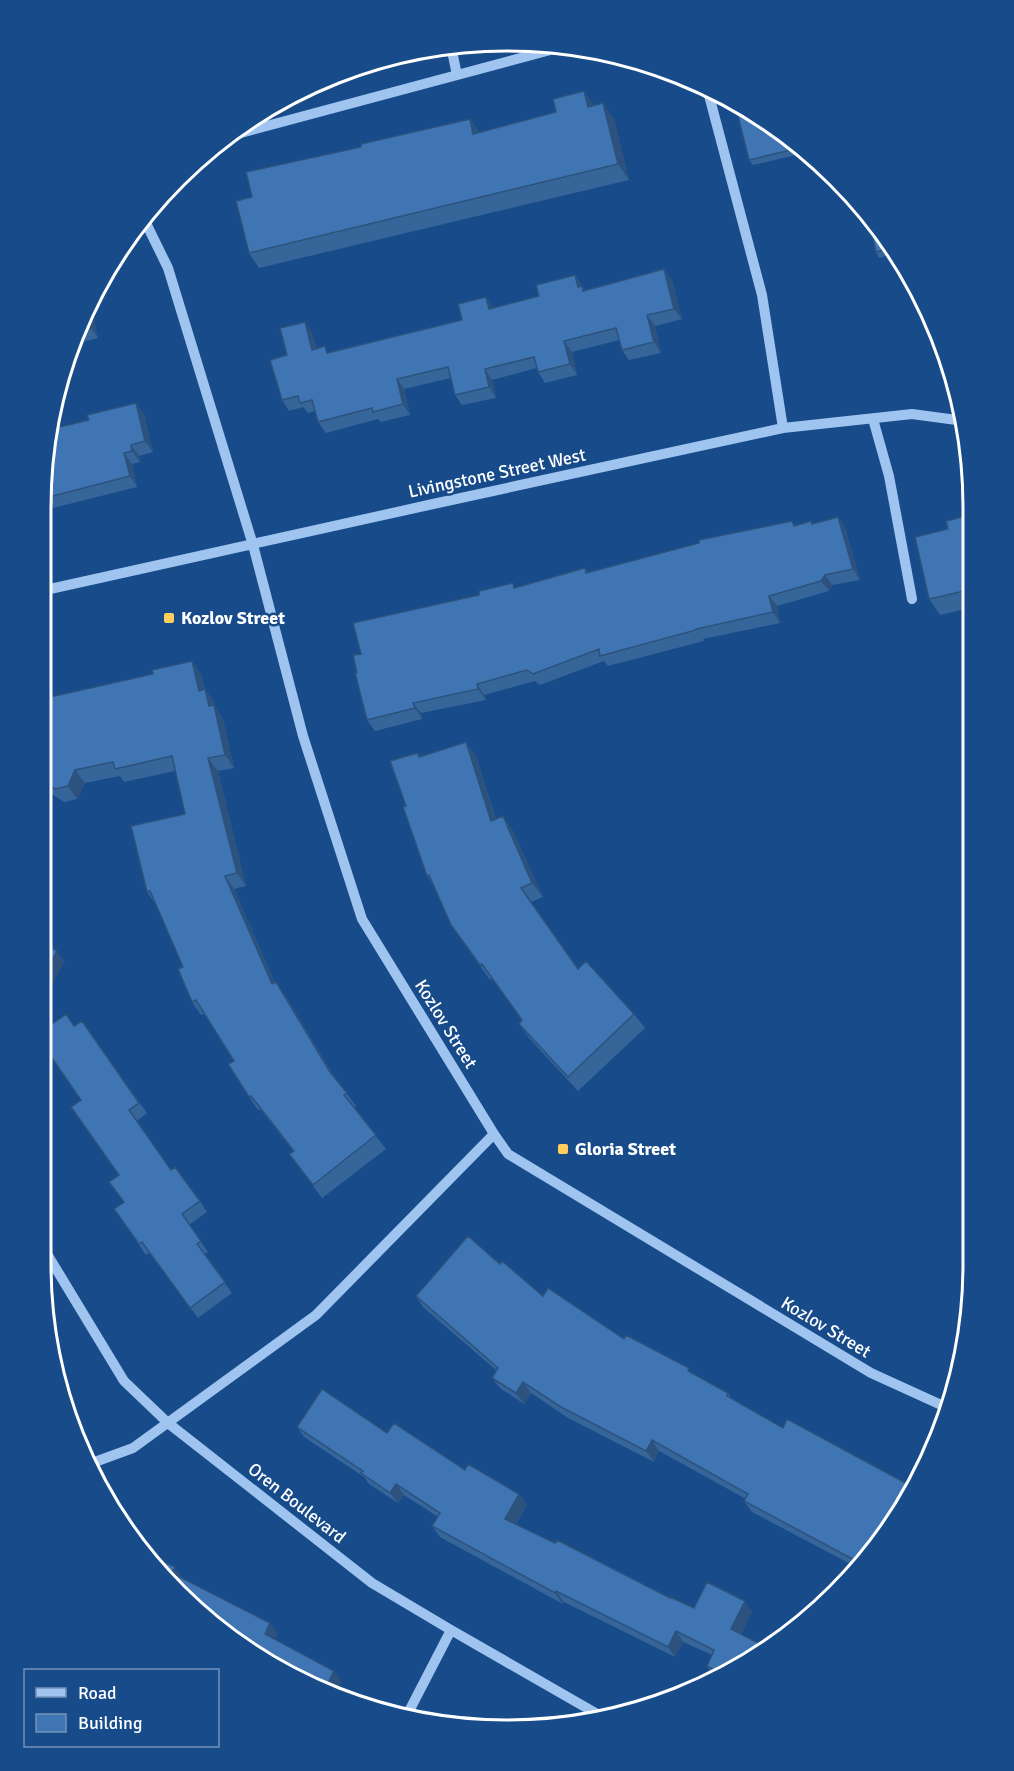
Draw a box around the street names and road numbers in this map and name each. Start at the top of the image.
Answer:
street label: Livingstone Street West [406,443,588,503]
street label: Kozlov Street [410,975,482,1073]
street label: Kozlov Street [777,1292,875,1362]
street label: Oren Boulevard [244,1458,350,1548]

